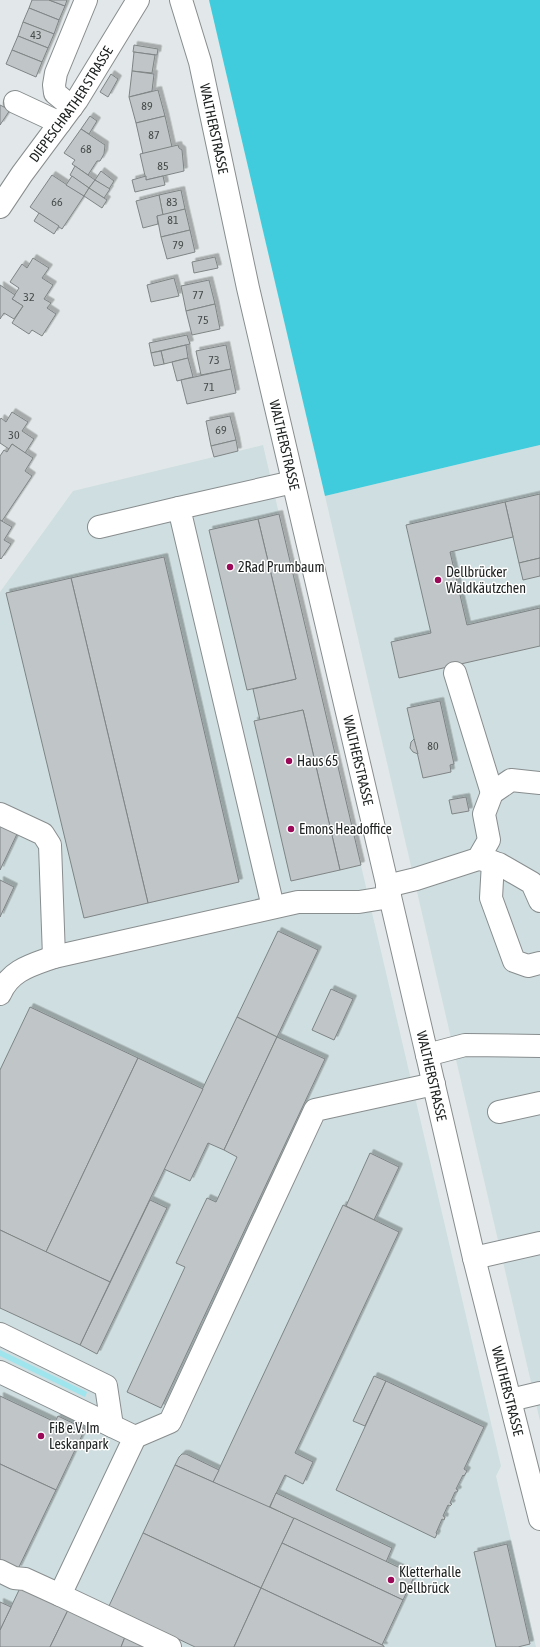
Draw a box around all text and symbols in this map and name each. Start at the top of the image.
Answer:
house number: 43 [30,28,42,42]
street label: DIEPESCHRATHER STRASSE [26,43,116,165]
street label: WALTHERSTRASSE [197,82,232,175]
house number: 89 [141,99,153,113]
house number: 87 [148,128,160,142]
house number: 68 [80,142,92,156]
house number: 85 [157,159,169,173]
house number: 66 [51,195,63,209]
house number: 83 [166,195,178,209]
house number: 81 [167,213,179,227]
house number: 79 [172,238,184,252]
house number: 77 [192,288,204,302]
house number: 32 [23,290,35,304]
house number: 75 [197,313,209,327]
house number: 73 [208,353,220,367]
house number: 71 [203,380,215,394]
street label: WALTHERSTRASSE [266,398,303,491]
house number: 69 [215,423,227,437]
house number: 30 [8,428,20,442]
place label: 2Rad Prumbaum [238,559,324,575]
marker: 2Rad Prumbaum [225,562,235,572]
place label: Dellbrücker Waldkäutzchen [446,564,526,596]
marker: Dellbrücker Waldkäutzchen [433,575,443,585]
street label: WALTHERSTRASSE [340,714,376,807]
house number: 80 [427,739,439,753]
place label: Haus 65 [297,753,338,769]
marker: Haus 65 [284,756,294,766]
place label: Emons Headoffice [299,821,392,837]
marker: Emons Headoffice [286,824,296,834]
street label: WALTHERSTRASSE [414,1029,450,1123]
street label: WALTHERSTRASSE [489,1344,527,1437]
place label: FiB e.V. Im Leskanpark [49,1420,109,1452]
marker: FiB e.V. Im Leskanpark [36,1431,46,1441]
place label: Kletterhalle Dellbrück [399,1564,461,1596]
marker: Kletterhalle Dellbrück [386,1575,396,1585]

